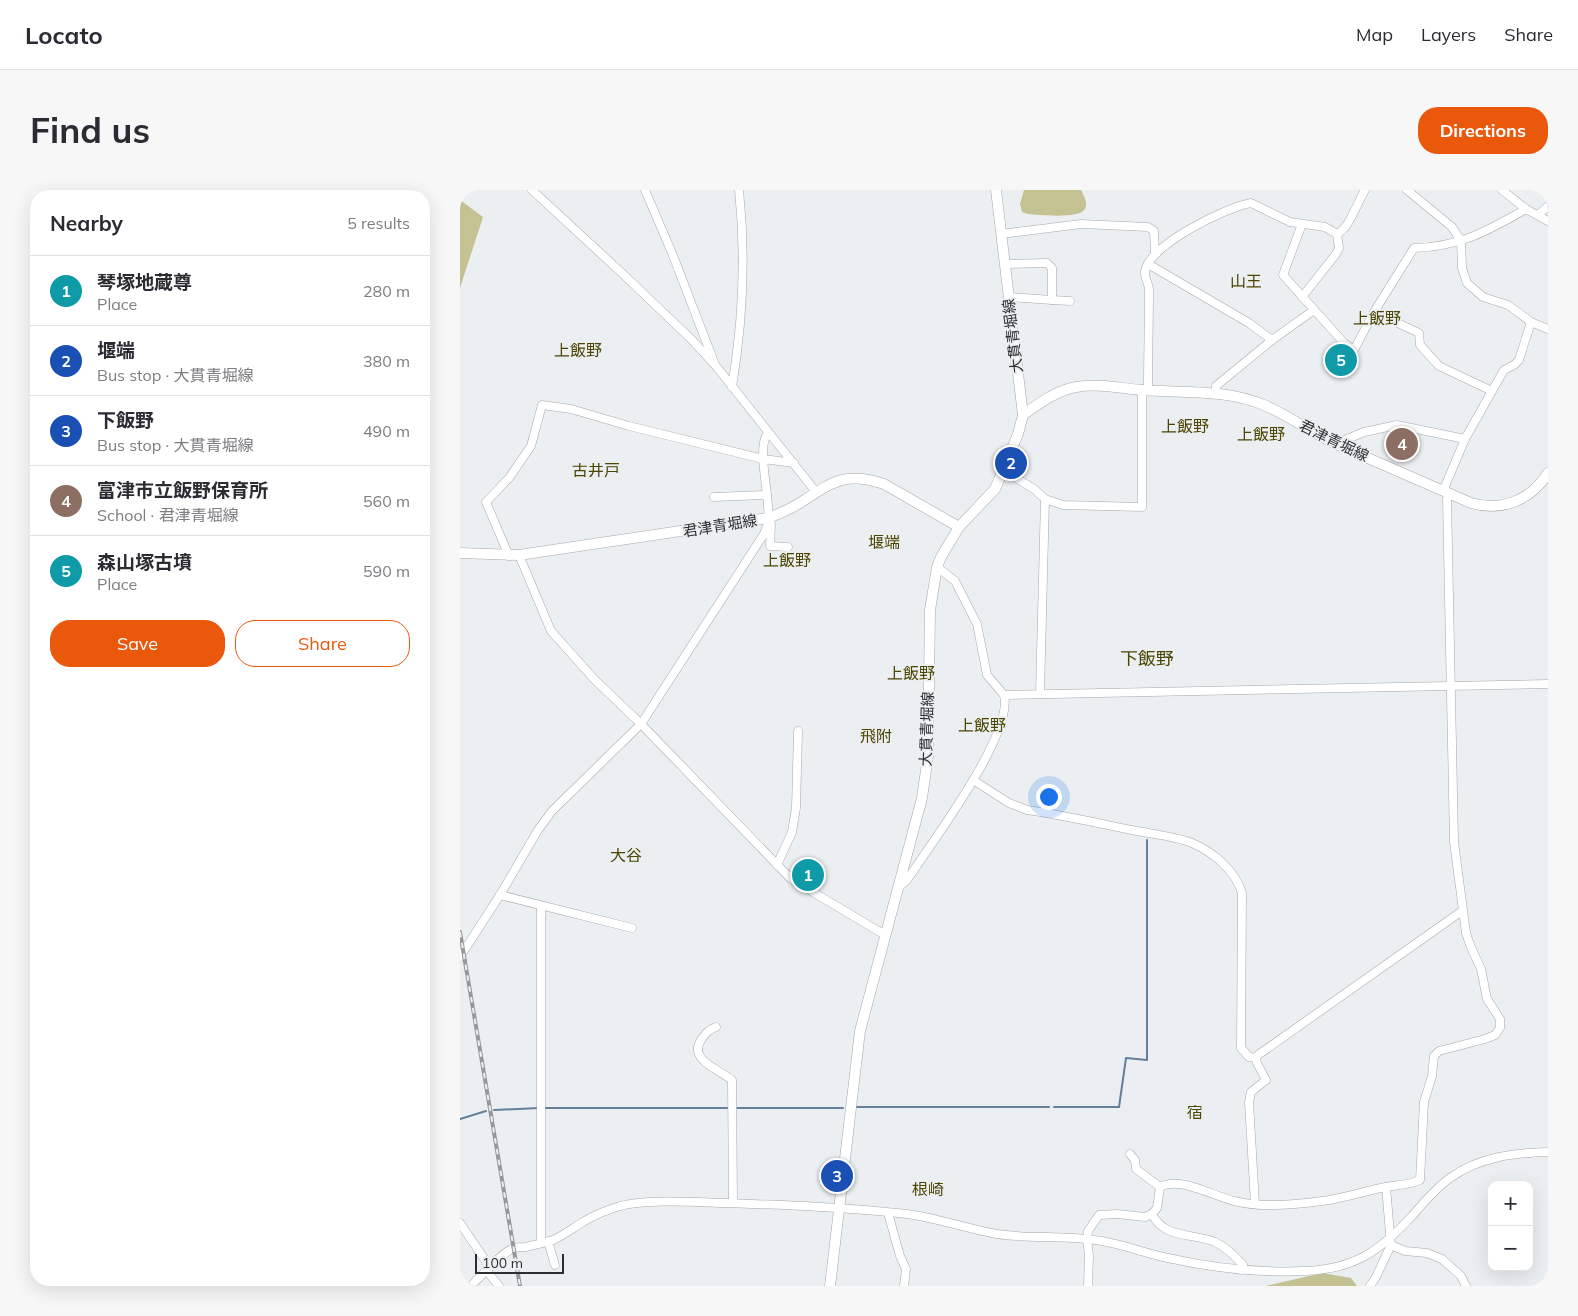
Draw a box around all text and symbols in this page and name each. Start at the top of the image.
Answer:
text: Locato [25,20,103,50]
text: Map [1356,23,1393,46]
text: Layers [1421,23,1476,46]
text: Share [1504,23,1553,46]
button: Directions [1418,107,1548,154]
text: Find us [30,108,150,152]
text: Nearby [50,210,123,236]
text: 5 results [347,213,410,233]
text: 琴塚地蔵尊 [97,270,192,294]
district label: 山王 [1230,271,1262,291]
text: 1 [61,281,71,301]
text: 280 m [363,281,410,301]
text: Place [97,294,137,314]
street label: 大貫青堀線 [999,298,1027,374]
district label: 上飯野 [1353,308,1401,328]
text: 堰端 [97,338,135,362]
district label: 上飯野 [554,340,602,360]
pin: 5 [1325,341,1357,379]
text: 2 [61,351,71,371]
text: 380 m [363,351,410,371]
text: Bus stop · 大貫青堀線 [97,365,253,385]
text: 下飯野 [97,408,154,432]
district label: 上飯野 [1161,416,1209,436]
street label: 君津青堀線 [1296,416,1372,466]
text: 3 [61,421,71,441]
text: 490 m [363,421,410,441]
district label: 上飯野 [1237,424,1285,444]
pin: 4 [1386,425,1418,463]
text: Bus stop · 大貫青堀線 [97,435,253,455]
pin: 2 [995,444,1027,482]
district label: 古井戸 [572,460,620,480]
text: 富津市立飯野保育所 [97,478,268,502]
text: 4 [61,491,71,511]
text: 560 m [363,491,410,511]
text: School · 君津青堀線 [97,505,238,525]
street label: 君津青堀線 [681,510,758,541]
district label: 堰端 [868,532,900,552]
text: 森山塚古墳 [97,550,192,574]
district label: 上飯野 [763,550,811,570]
text: 5 [61,561,71,581]
text: 590 m [363,561,410,581]
text: Place [97,574,137,594]
button: Save [50,620,225,667]
button: Share [235,620,410,667]
district label: 下飯野 [1120,647,1174,670]
district label: 上飯野 [887,663,935,683]
street label: 大貫青堀線 [916,691,937,767]
district label: 上飯野 [958,715,1006,735]
district label: 飛附 [860,726,892,746]
your location [1036,784,1062,810]
district label: 大谷 [610,845,642,865]
pin: 1 [792,856,824,894]
district label: 宿 [1187,1102,1203,1122]
pin: 3 [821,1157,853,1195]
district label: 根崎 [912,1179,944,1199]
map controls [1488,1181,1533,1271]
button: + [1488,1181,1533,1226]
button: − [1488,1226,1533,1271]
scale bar [475,1251,564,1274]
text: 100 m [482,1254,523,1272]

